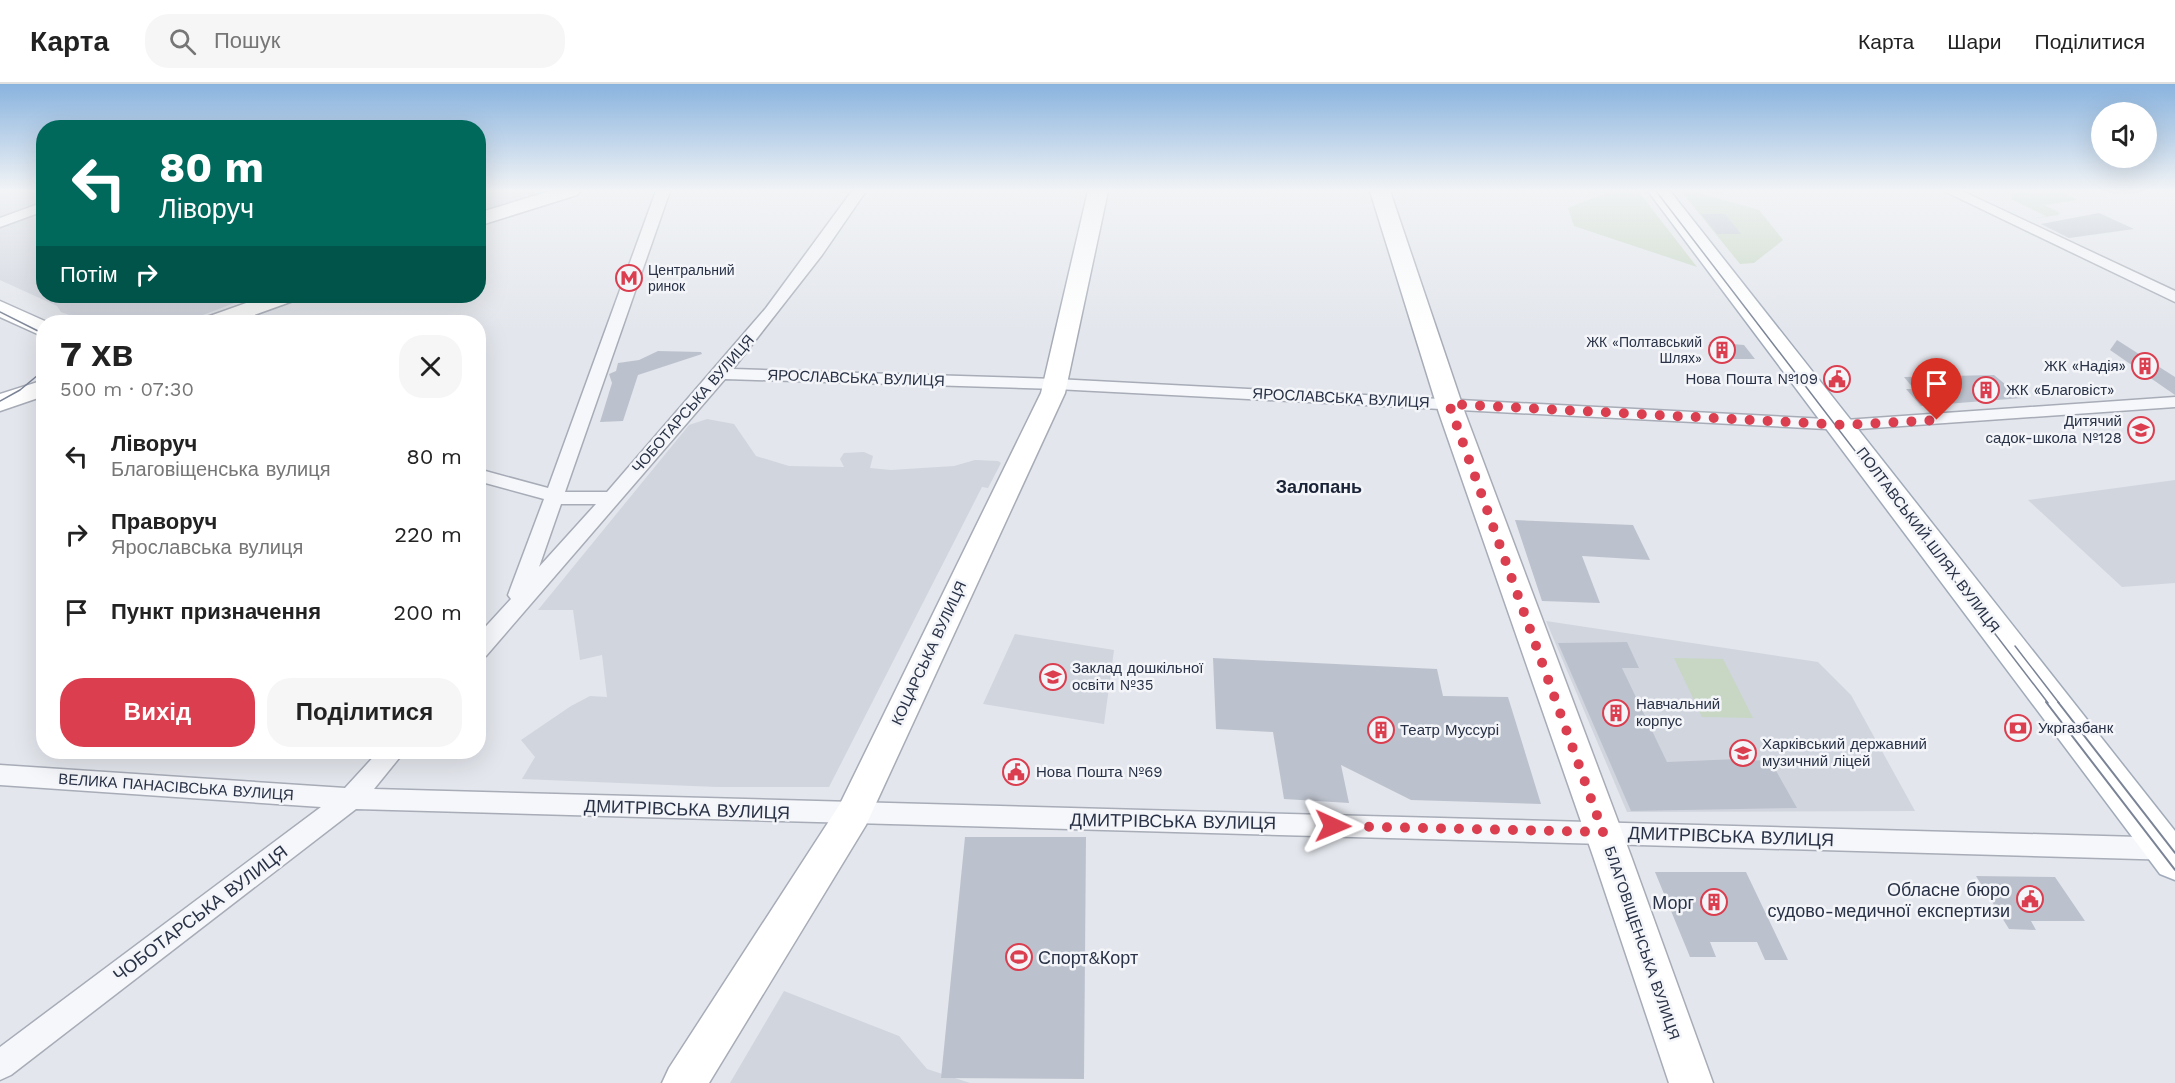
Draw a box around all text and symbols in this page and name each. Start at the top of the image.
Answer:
search box [145,14,565,68]
text: Карта [30,25,109,58]
icon: search [166,25,199,58]
text: Пошук [214,28,280,53]
text: Карта [1858,29,1914,54]
text: Шари [1947,29,2002,54]
text: Поділитися [2035,29,2145,54]
map controls [2091,102,2157,168]
button: sound [2091,102,2157,168]
text: 80 m [159,143,264,192]
icon: left [60,144,138,222]
text: Ліворуч [159,193,254,225]
icon: right [130,258,163,291]
text: Потім [60,262,118,287]
place label: Центральний ринок [648,262,735,294]
metro station icon: Центральний ринок [614,263,644,293]
street label: ЧОБОТАРСЬКА ВУЛИЦЯ [628,331,758,477]
text: 7 хв [60,333,133,375]
place label: ЖК «Полтавський Шлях» [1586,334,1702,366]
button: close [399,335,462,398]
building icon: ЖК «Полтавський Шлях» [1707,335,1737,365]
building icon: ЖК «Надія» [2130,351,2160,381]
place label: ЖК «Надія» [2044,357,2126,375]
pin [1911,358,1962,420]
public building icon: Нова Пошта №109 [1822,364,1852,394]
street label: ЯРОСЛАВСЬКА ВУЛИЦЯ [767,366,945,390]
icon: arrive [1920,367,1953,400]
place label: Нова Пошта №109 [1685,370,1818,388]
building icon: ЖК «Благовіст» [1971,375,2001,405]
text: 500 m · 07:30 [60,377,194,401]
place label: ЖК «Благовіст» [2006,381,2114,399]
street label: ЯРОСЛАВСЬКА ВУЛИЦЯ [1252,384,1430,412]
place label: Дитячий садок-школа №128 [1986,412,2122,447]
school or university icon: Дитячий садок-школа №128 [2126,415,2156,445]
text: Ліворуч [111,431,197,456]
icon: left [60,440,93,473]
text: 80 m [406,444,462,469]
street label: ПОЛТАВСЬКИЙ ШЛЯХ ВУЛИЦЯ [1852,444,2004,636]
text: Благовіщенська вулиця [111,457,331,481]
district label: Залопань [1276,476,1362,497]
text: Праворуч [111,509,217,534]
icon: right [60,518,93,551]
text: 220 m [394,522,462,547]
text: Ярославська вулиця [111,535,303,559]
street label: КОЦАРСЬКА ВУЛИЦЯ [888,578,970,728]
icon: arrive [60,596,93,629]
text: Пункт призначення [111,599,321,624]
text: 200 m [393,600,462,625]
place label: Заклад дошкільної освіти №35 [1072,659,1204,694]
school or university icon: Заклад дошкільної освіти №35 [1038,662,1068,692]
button: Вихід [60,678,255,747]
button: Поділитися [267,678,462,747]
place label: Навчальний корпус [1636,695,1720,730]
building icon: Навчальний корпус [1601,698,1631,728]
bank icon: Укргазбанк [2003,713,2033,743]
building icon: Театр Муссурі [1366,715,1396,745]
place label: Укргазбанк [2038,719,2114,737]
place label: Театр Муссурі [1400,721,1499,739]
place label: Харківський державний музичний ліцей [1762,735,1927,770]
school or university icon: Харківський державний музичний ліцей [1728,738,1758,768]
public building icon: Нова Пошта №69 [1001,757,1031,787]
place label: Нова Пошта №69 [1036,763,1163,781]
street label: ВЕЛИКА ПАНАСІВСЬКА ВУЛИЦЯ [58,770,294,804]
position arrow [1301,794,1365,858]
street label: ДМИТРІВСЬКА ВУЛИЦЯ [584,795,790,823]
street label: ДМИТРІВСЬКА ВУЛИЦЯ [1070,809,1276,833]
street label: ДМИТРІВСЬКА ВУЛИЦЯ [1628,822,1834,850]
street label: ЧОБОТАРСЬКА ВУЛИЦЯ [109,841,291,985]
street label: БЛАГОВІЩЕНСЬКА ВУЛИЦЯ [1600,844,1684,1042]
place label: Обласне бюро судово-медичної експертизи [1767,879,2010,921]
public building icon: Обласне бюро судово-медичної експертизи [2015,884,2045,914]
building icon: Морг [1699,887,1729,917]
place label: Морг [1652,892,1694,913]
sports icon: Спорт&Корт [1004,942,1034,972]
place label: Спорт&Корт [1038,947,1138,968]

